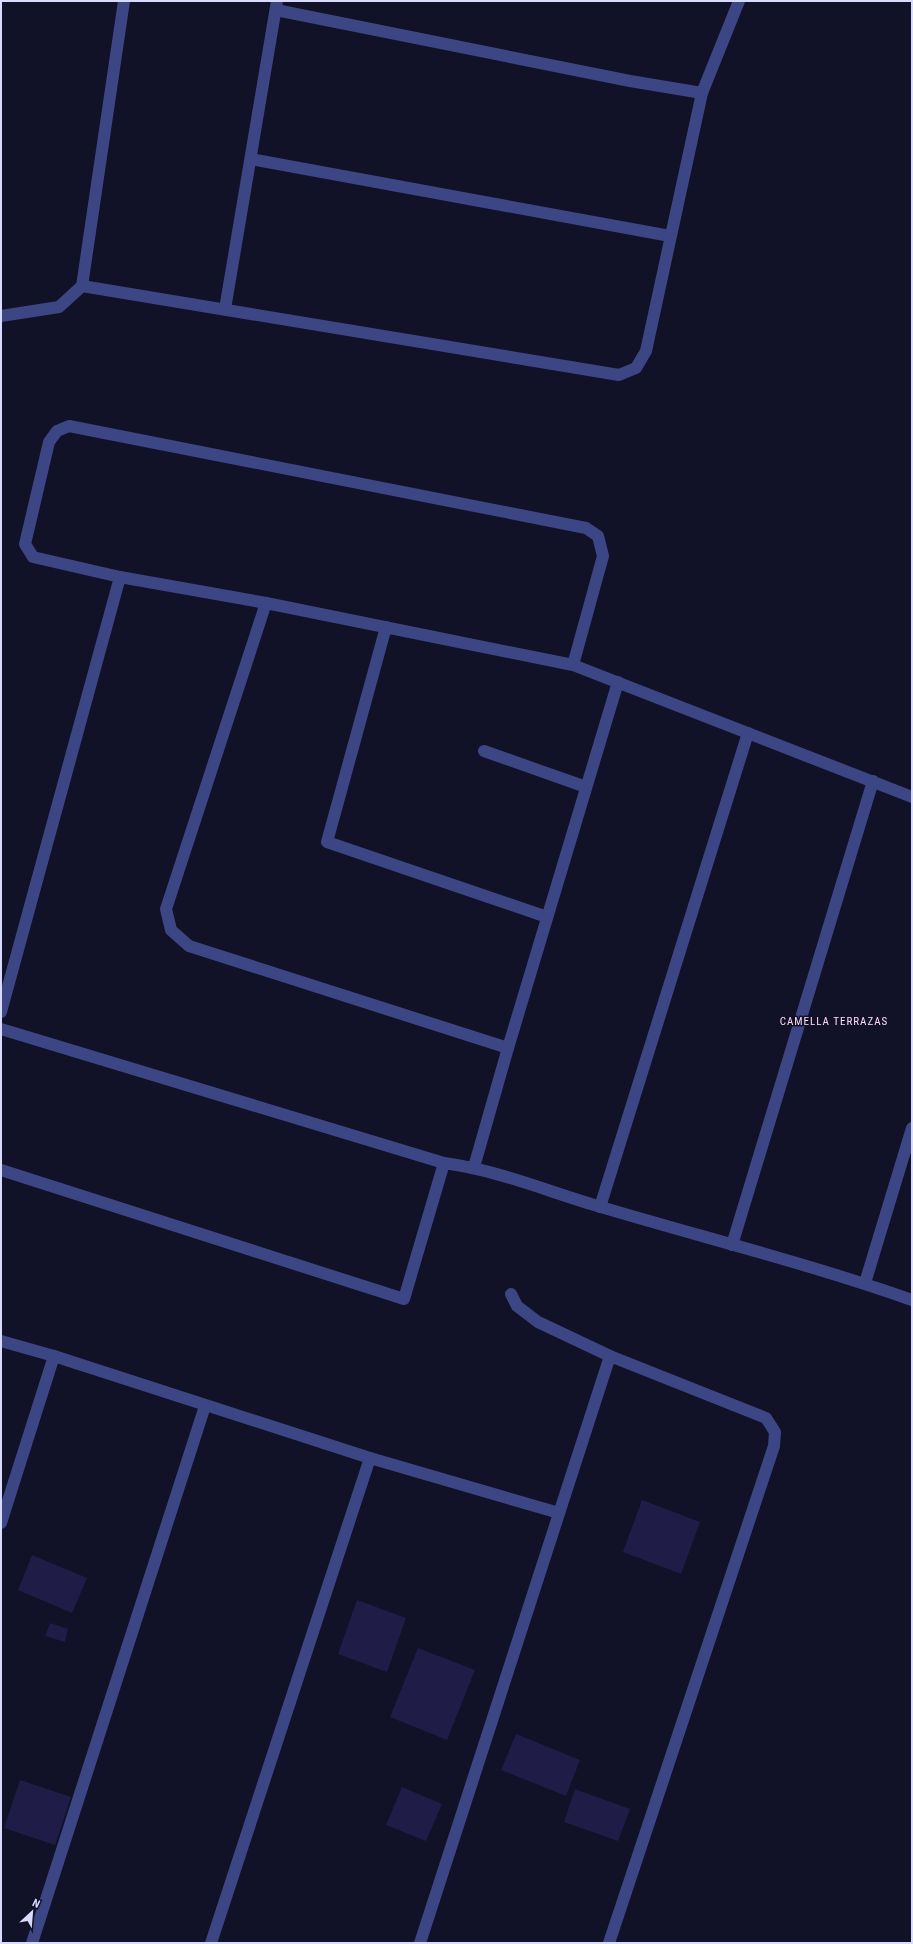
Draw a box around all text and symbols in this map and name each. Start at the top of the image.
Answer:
district label: CAMELLA TERRAZAS [780,1015,888,1028]
north arrow [12,1892,52,1932]
text: N [30,1896,42,1911]

